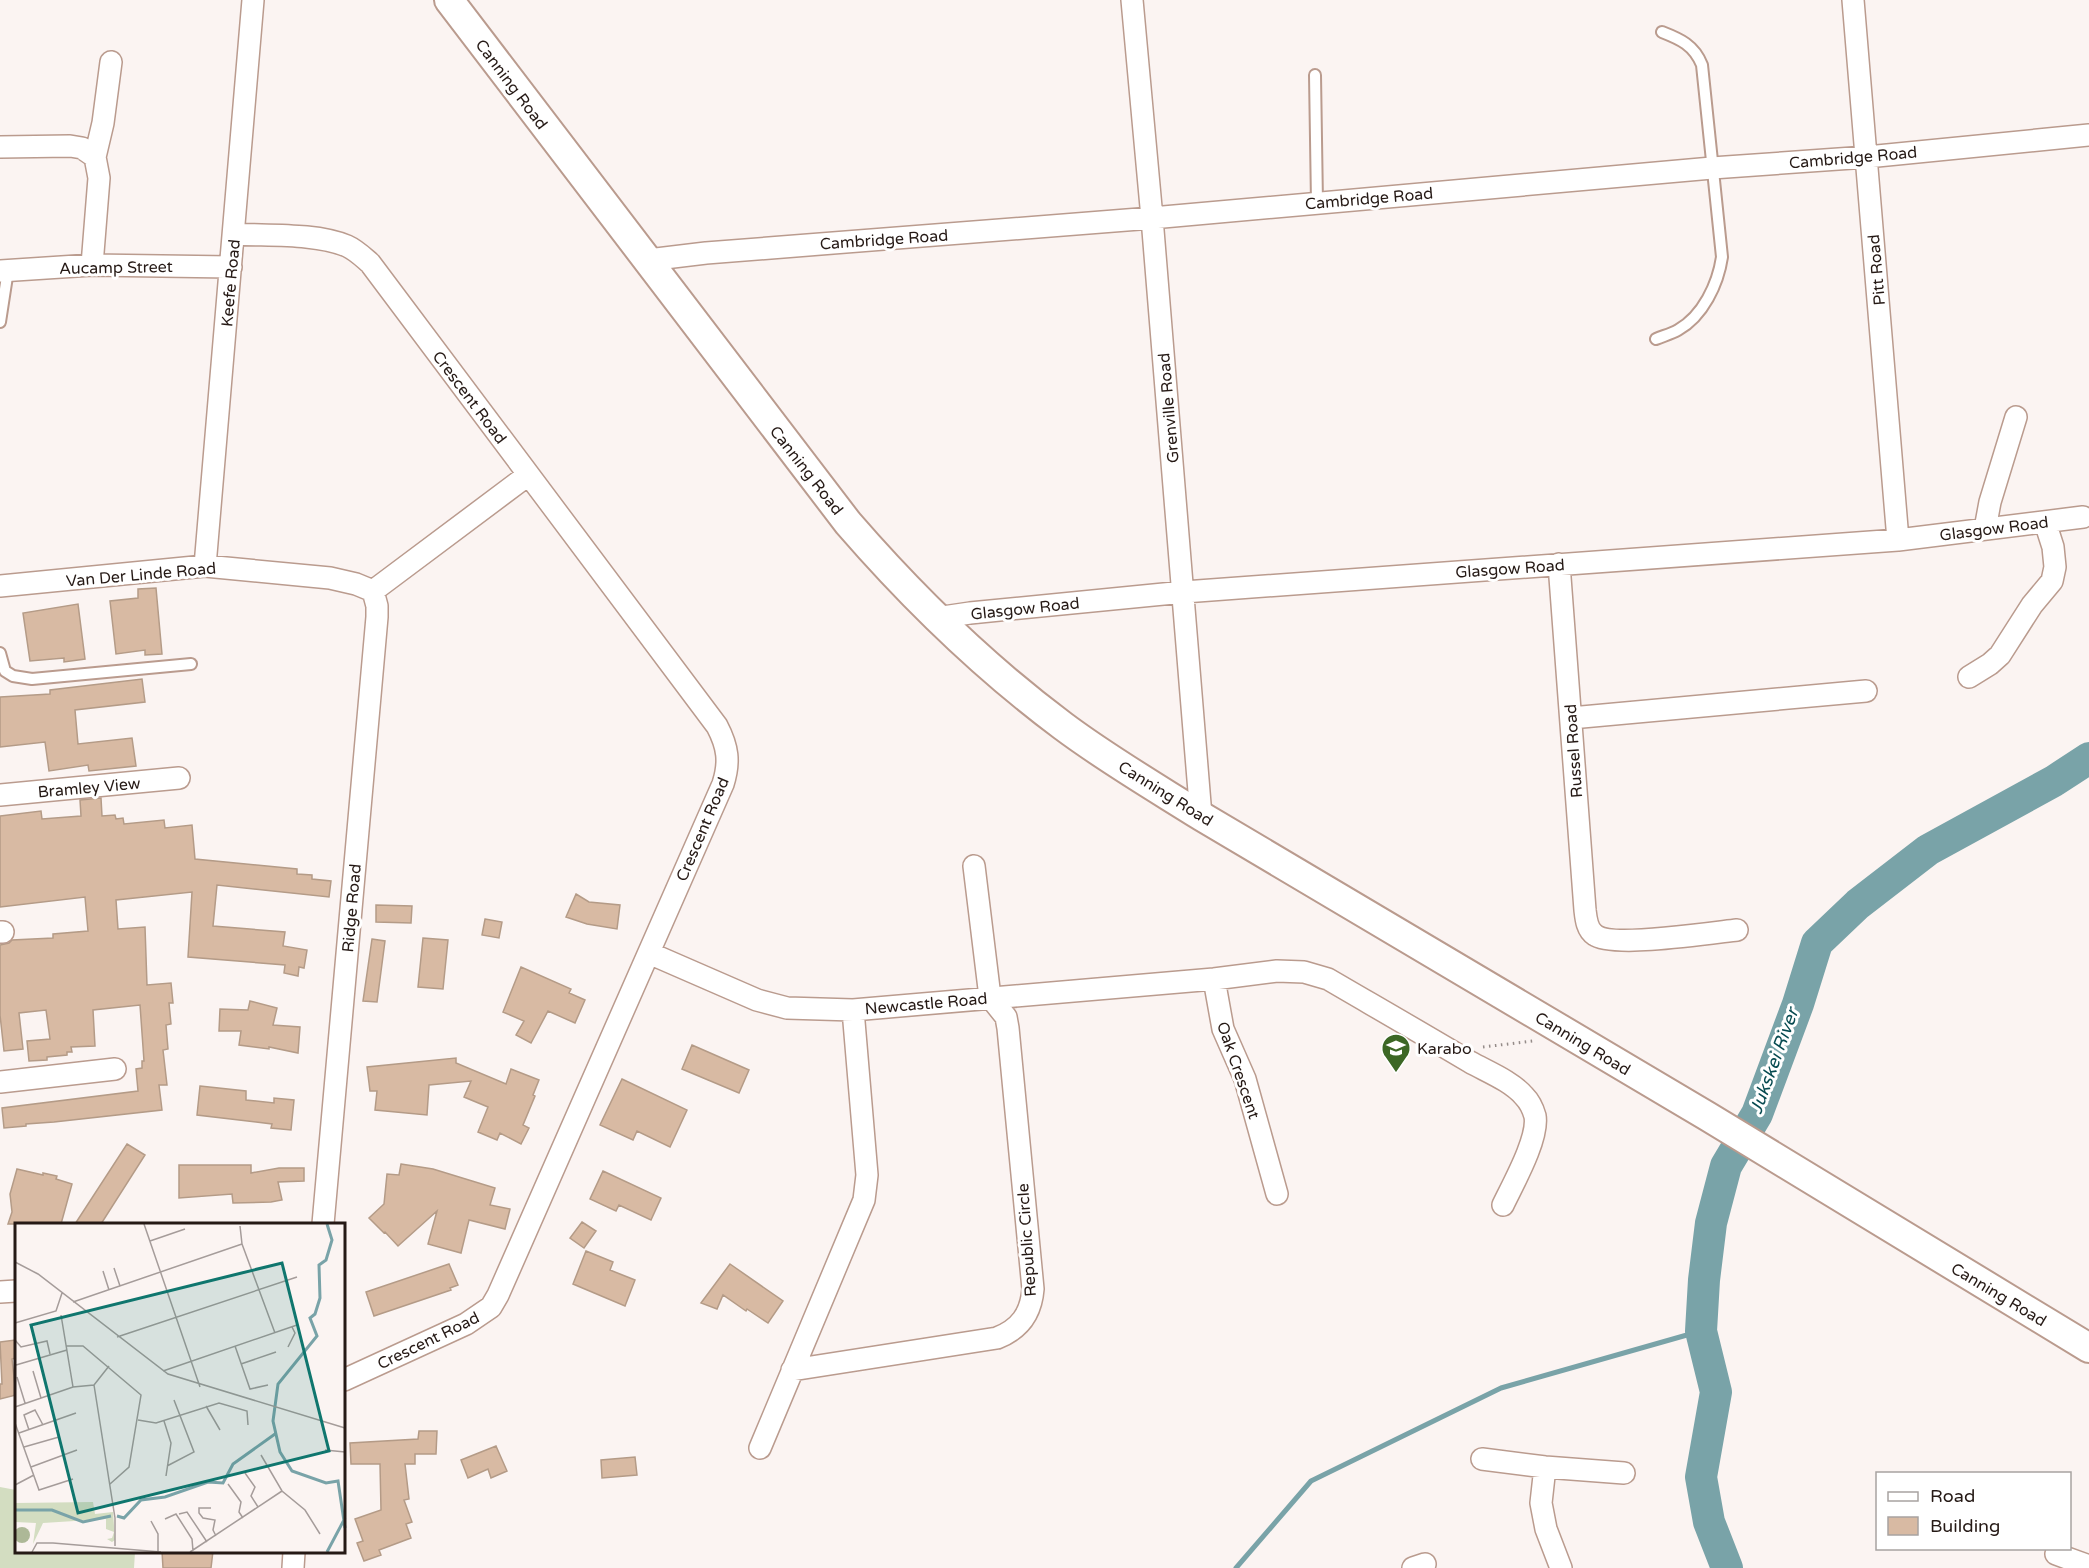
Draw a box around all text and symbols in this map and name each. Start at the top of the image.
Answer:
street label: Canning Road [471,36,552,134]
street label: Cambridge Road [1788,142,1918,174]
street label: Cambridge Road [1304,183,1434,215]
street label: Cambridge Road [819,226,949,254]
street label: Pitt Road [1864,234,1890,306]
street label: Keefe Road [217,238,245,328]
street label: Aucamp Street [59,257,173,279]
street label: Crescent Road [428,347,511,448]
street label: Grenville Road [1154,352,1184,464]
street label: Canning Road [765,422,847,519]
street label: Glasgow Road [1939,512,2050,546]
street label: Glasgow Road [1455,555,1565,583]
street label: Van Der Linde Road [65,558,217,592]
street label: Glasgow Road [970,593,1081,625]
street label: Russel Road [1561,703,1587,798]
street label: Canning Road [1114,757,1216,831]
street label: Bramley View [37,774,142,802]
street label: Crescent Road [672,774,734,884]
street label: Ridge Road [338,863,366,953]
street label: Newcastle Road [864,989,988,1019]
water label: Jukskei River [1745,1003,1804,1117]
street label: Canning Road [1531,1008,1634,1080]
street label: Oak Crescent [1212,1019,1264,1122]
school or university icon: Karabo [1380,1032,1412,1074]
place label: Karabo [1417,1039,1472,1059]
street label: Republic Circle [1013,1183,1041,1297]
inset map [15,1223,345,1553]
street label: Canning Road [1947,1259,2050,1331]
street label: Crescent Road [374,1308,483,1374]
legend [1876,1472,2071,1550]
text: Road [1930,1485,1975,1507]
text: Building [1930,1515,2000,1537]

